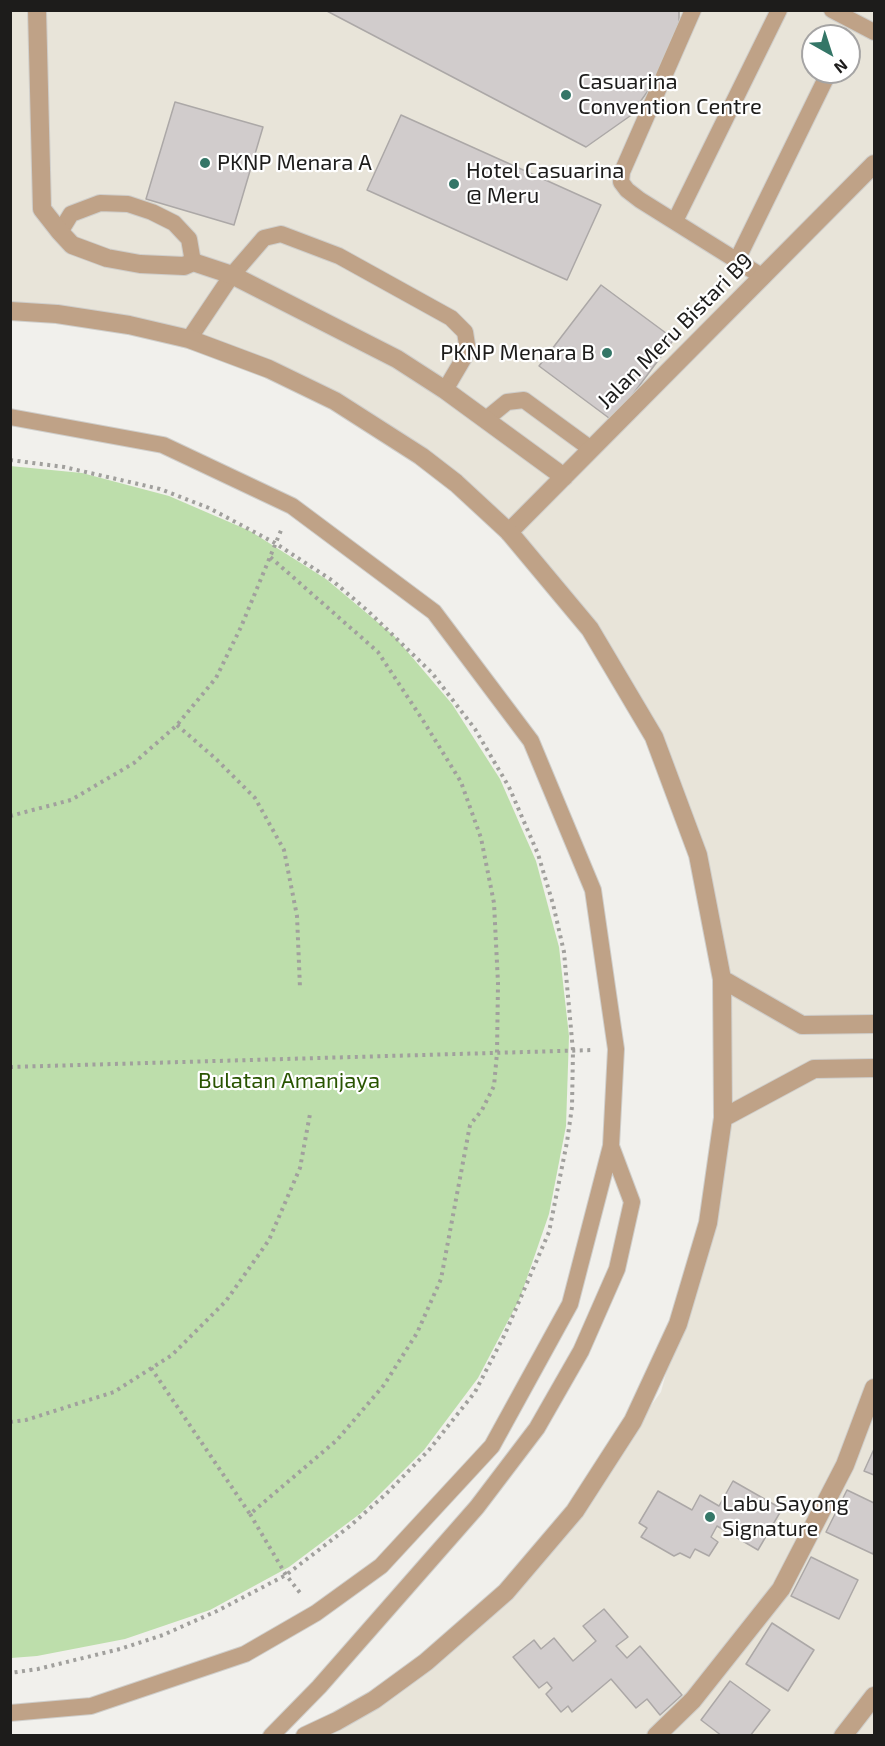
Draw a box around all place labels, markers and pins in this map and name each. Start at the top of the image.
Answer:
place label: Casuarina Convention Centre [578,69,762,120]
marker: Casuarina Convention Centre [559,88,573,102]
place label: PKNP Menara A [217,150,372,176]
marker: PKNP Menara A [198,156,212,170]
place label: Hotel Casuarina @ Meru [466,158,624,210]
marker: Hotel Casuarina @ Meru [447,177,461,191]
place label: PKNP Menara B [440,340,595,366]
marker: PKNP Menara B [600,346,614,360]
place label: Labu Sayong Signature [722,1491,849,1542]
marker: Labu Sayong Signature [703,1510,717,1524]

